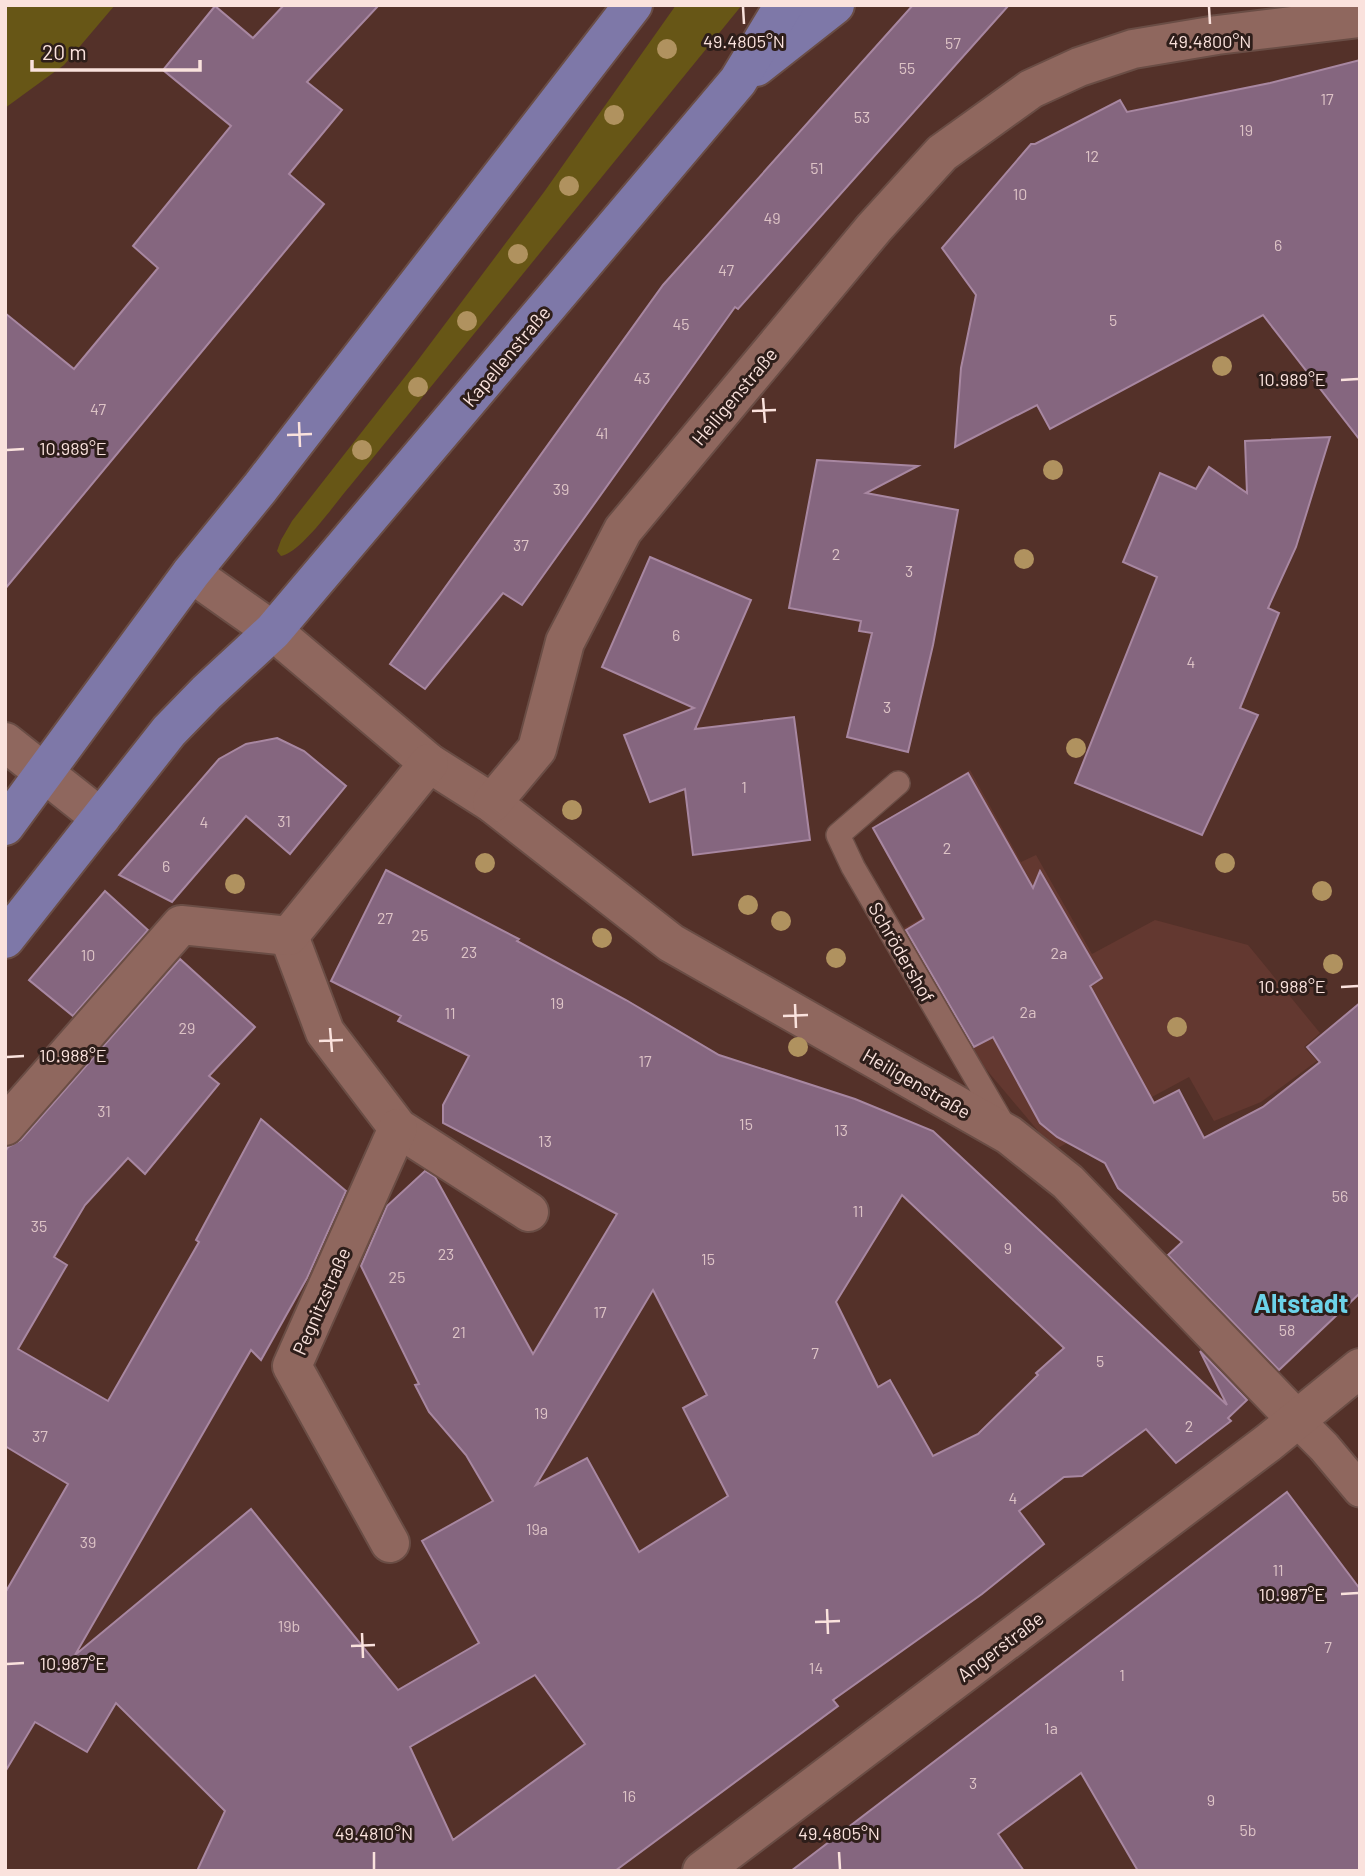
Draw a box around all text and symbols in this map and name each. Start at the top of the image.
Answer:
scale bar [32,28,200,72]
text: 49.4805°N [703,30,785,52]
text: 49.4800°N [1169,30,1251,52]
house number: 57 [945,33,961,52]
text: 20 m [42,39,87,64]
house number: 55 [899,58,915,77]
house number: 17 [1320,89,1334,108]
house number: 53 [854,107,870,126]
house number: 19 [1239,120,1253,139]
house number: 12 [1085,146,1099,165]
house number: 51 [810,158,824,177]
house number: 10 [1013,184,1027,203]
house number: 49 [763,208,781,227]
house number: 6 [1274,235,1282,254]
house number: 47 [718,260,734,279]
street label: Kapellenstraße [457,301,555,411]
house number: 5 [1109,310,1117,329]
house number: 45 [672,314,690,333]
street label: Heiligenstraße [686,342,782,450]
house number: 43 [633,368,651,387]
text: 10.989°E [1258,368,1326,390]
house number: 47 [90,399,106,418]
house number: 41 [596,423,608,442]
text: 10.989°E [39,437,107,459]
house number: 39 [553,479,569,498]
house number: 37 [513,535,529,554]
house number: 2 [832,544,840,563]
house number: 3 [905,561,913,580]
house number: 6 [672,625,680,644]
house number: 4 [1187,652,1195,671]
house number: 3 [883,697,891,716]
house number: 1 [741,777,747,796]
house number: 31 [277,811,291,830]
house number: 4 [200,812,208,831]
house number: 2 [943,838,951,857]
house number: 6 [162,856,170,875]
street label: Schrödershof [864,898,940,1006]
house number: 27 [377,908,393,927]
house number: 25 [412,925,428,944]
house number: 23 [461,942,477,961]
house number: 2a [1051,943,1067,962]
house number: 10 [81,945,95,964]
text: 10.988°E [1258,975,1326,997]
house number: 19 [550,993,564,1012]
house number: 2a [1020,1002,1036,1021]
house number: 11 [444,1003,456,1022]
house number: 29 [179,1018,195,1037]
street label: Heiligenstraße [859,1043,975,1123]
text: 10.988°E [39,1044,107,1066]
house number: 17 [638,1051,652,1070]
house number: 31 [97,1101,111,1120]
house number: 15 [739,1114,753,1133]
house number: 13 [834,1120,848,1139]
house number: 13 [538,1131,552,1150]
house number: 56 [1332,1186,1348,1205]
house number: 11 [852,1201,864,1220]
house number: 35 [31,1216,47,1235]
house number: 9 [1004,1238,1012,1257]
street label: Pegnitzstraße [287,1244,355,1358]
house number: 23 [438,1244,454,1263]
house number: 15 [701,1249,715,1268]
house number: 25 [389,1267,405,1286]
district label: Altstadt [1254,1287,1349,1318]
house number: 17 [593,1302,607,1321]
house number: 58 [1279,1320,1295,1339]
house number: 21 [452,1322,466,1341]
house number: 7 [811,1343,819,1362]
house number: 5 [1096,1351,1104,1370]
house number: 19 [534,1403,548,1422]
house number: 2 [1185,1416,1193,1435]
house number: 37 [32,1426,48,1445]
house number: 4 [1009,1488,1017,1507]
house number: 19a [526,1519,548,1538]
house number: 39 [80,1532,96,1551]
house number: 11 [1272,1560,1284,1579]
text: 10.987°E [1259,1583,1325,1605]
street label: Angerstraße [952,1606,1048,1686]
house number: 19b [278,1616,300,1635]
house number: 7 [1324,1637,1332,1656]
text: 10.987°E [40,1652,106,1674]
house number: 14 [809,1658,823,1677]
house number: 1 [1119,1665,1125,1684]
house number: 1a [1044,1718,1058,1737]
house number: 3 [969,1773,977,1792]
house number: 16 [622,1786,636,1805]
house number: 9 [1207,1790,1215,1809]
house number: 5b [1240,1820,1256,1839]
text: 49.4810°N [335,1822,413,1844]
text: 49.4805°N [798,1822,880,1844]

